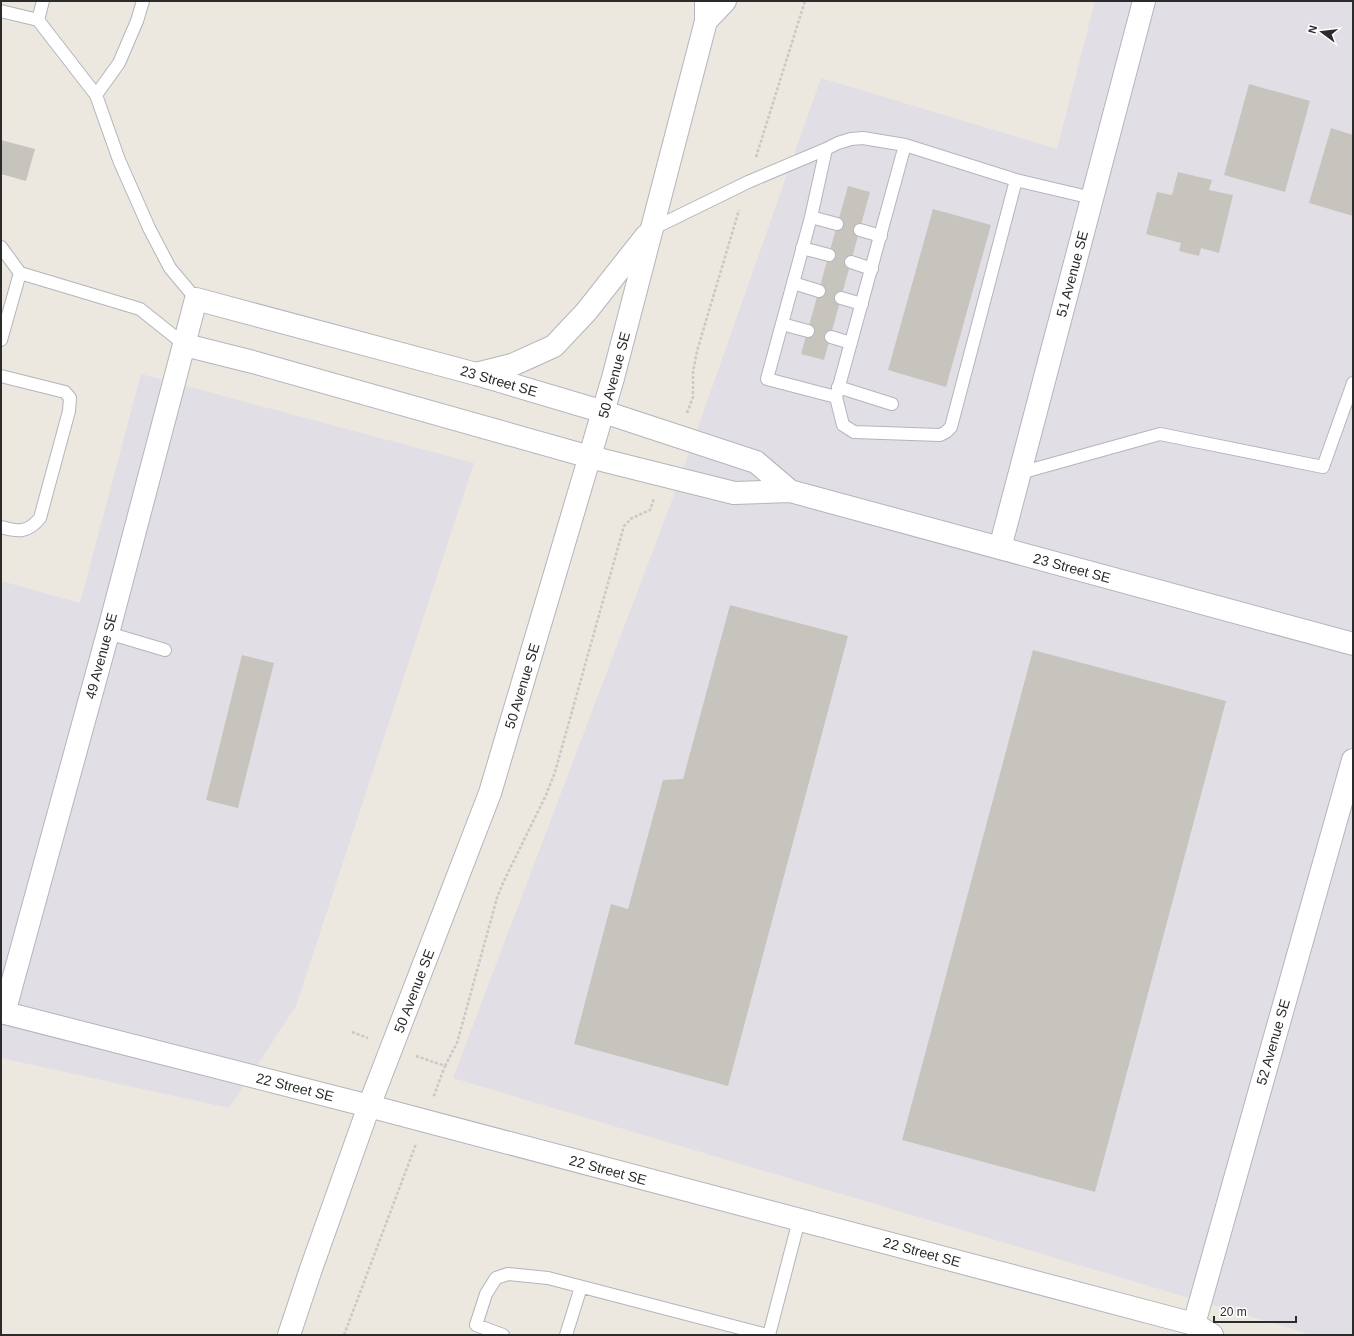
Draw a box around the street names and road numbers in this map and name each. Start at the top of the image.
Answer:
street label: 51 Avenue SE [1053,229,1091,319]
street label: 50 Avenue SE [595,330,633,420]
street label: 23 Street SE [459,362,539,400]
street label: 23 Street SE [1032,550,1112,586]
street label: 49 Avenue SE [82,611,120,701]
street label: 50 Avenue SE [501,641,543,731]
street label: 50 Avenue SE [391,947,437,1035]
street label: 52 Avenue SE [1253,997,1293,1087]
street label: 22 Street SE [255,1070,335,1104]
street label: 22 Street SE [568,1152,648,1188]
street label: 22 Street SE [882,1234,962,1270]

